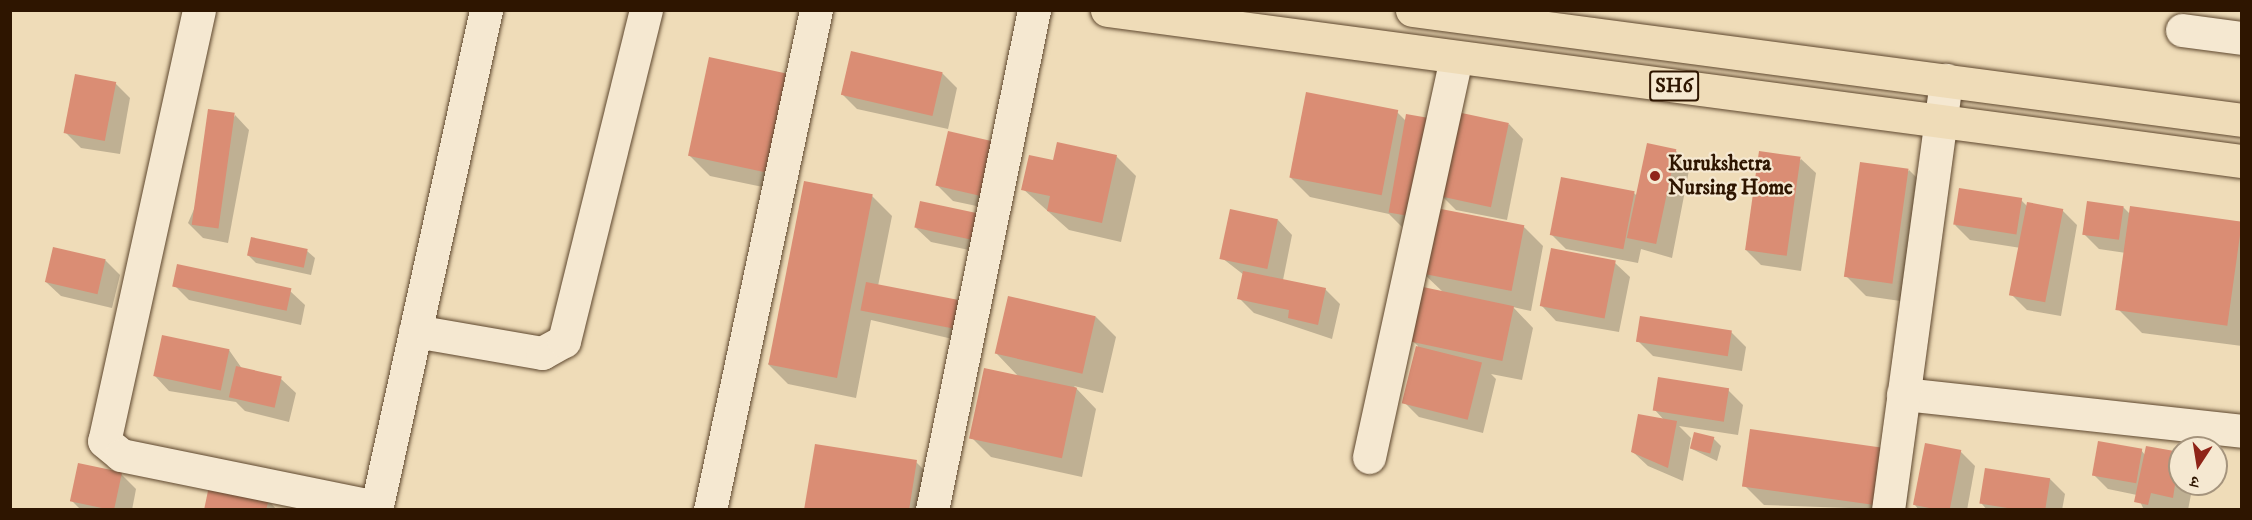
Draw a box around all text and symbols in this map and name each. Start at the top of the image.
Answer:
road number: SH6 [1648,69,1700,103]
place label: Kurukshetra Nursing Home [1668,151,1793,201]
marker: Kurukshetra Nursing Home [1646,167,1664,185]
north arrow [2168,436,2228,496]
text: उ [2189,471,2201,492]

